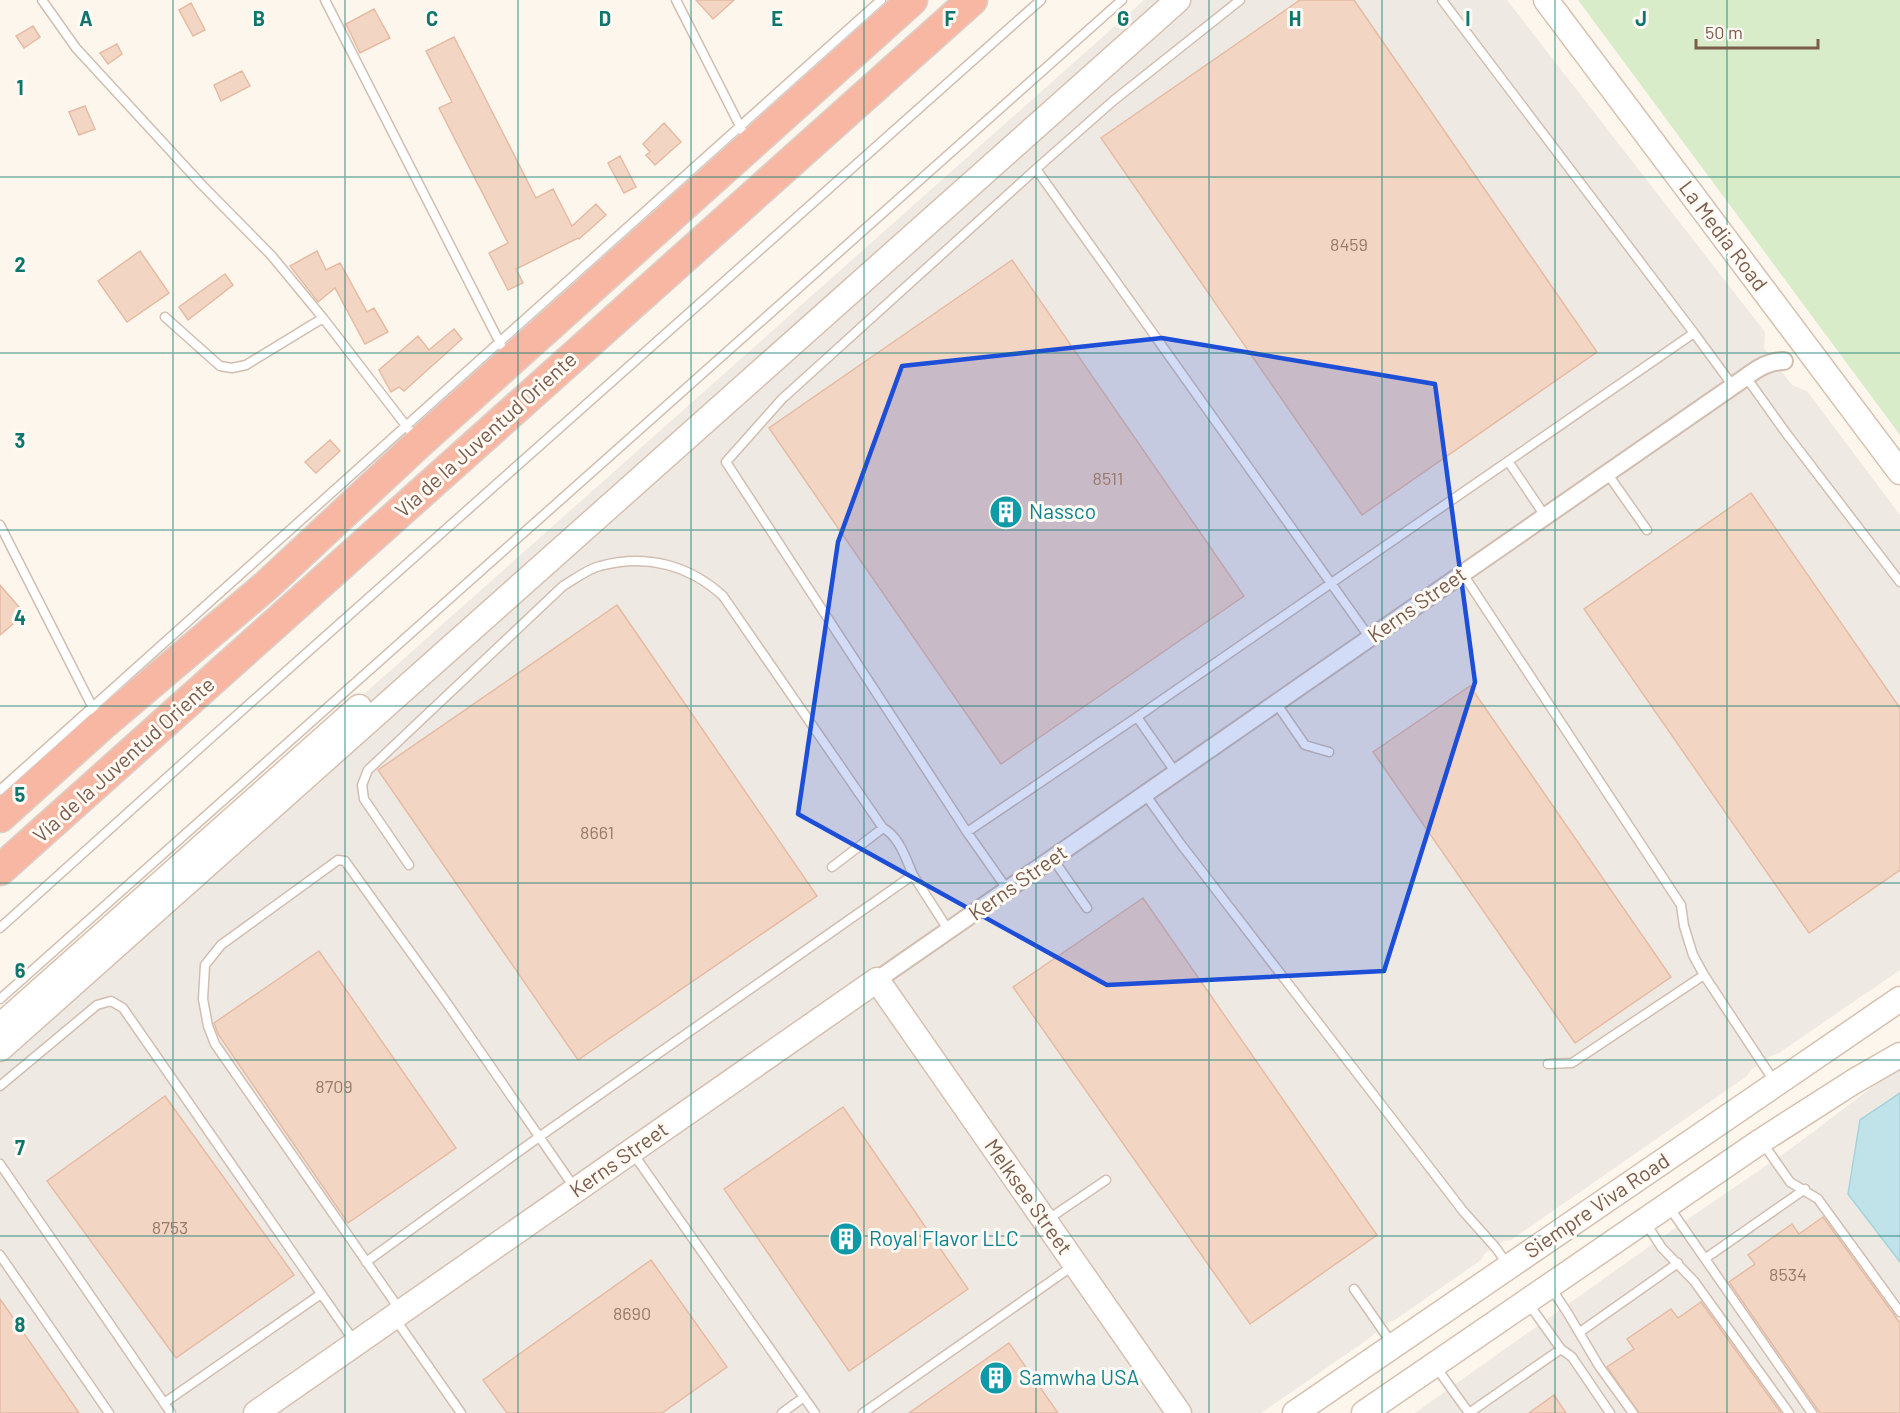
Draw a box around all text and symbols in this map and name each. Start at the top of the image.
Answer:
text: A [79,6,93,30]
text: B [253,6,265,30]
text: C [426,6,438,30]
text: D [599,6,611,30]
text: E [771,6,783,30]
text: F [944,6,956,30]
text: G [1117,6,1129,30]
text: H [1289,6,1301,30]
text: I [1465,6,1471,30]
text: J [1635,6,1647,30]
scale bar [1696,12,1818,50]
text: 50 m [1705,21,1743,43]
text: 1 [16,75,24,99]
street label: La Media Road [1675,175,1774,295]
house number: 8459 [1330,233,1368,255]
text: 2 [14,252,26,276]
street label: Vía de la Juventud Oriente [389,346,581,522]
text: 3 [15,428,25,452]
house number: 8511 [1093,467,1123,489]
building icon: Nassco [988,494,1024,530]
place label: Nassco [1029,498,1096,523]
street label: Kerns Street [1362,561,1470,647]
text: 4 [14,605,26,629]
street label: Vía de la Juventud Oriente [27,671,219,847]
text: 5 [15,782,26,806]
house number: 8661 [580,821,614,843]
street label: Kerns Street [963,839,1071,925]
text: 6 [15,958,26,982]
house number: 8709 [315,1075,353,1097]
street label: Kerns Street [564,1116,672,1202]
street label: Melksee Street [980,1133,1078,1259]
text: 7 [15,1135,25,1159]
street label: Siempre Viva Road [1519,1147,1673,1263]
house number: 8753 [152,1216,188,1238]
building icon: Royal Flavor LLC [828,1221,864,1257]
place label: Royal Flavor LLC [869,1225,1019,1250]
house number: 8534 [1769,1263,1807,1285]
house number: 8690 [613,1302,651,1324]
text: 8 [15,1312,26,1336]
building icon: Samwha USA [978,1360,1014,1396]
place label: Samwha USA [1019,1364,1139,1389]

